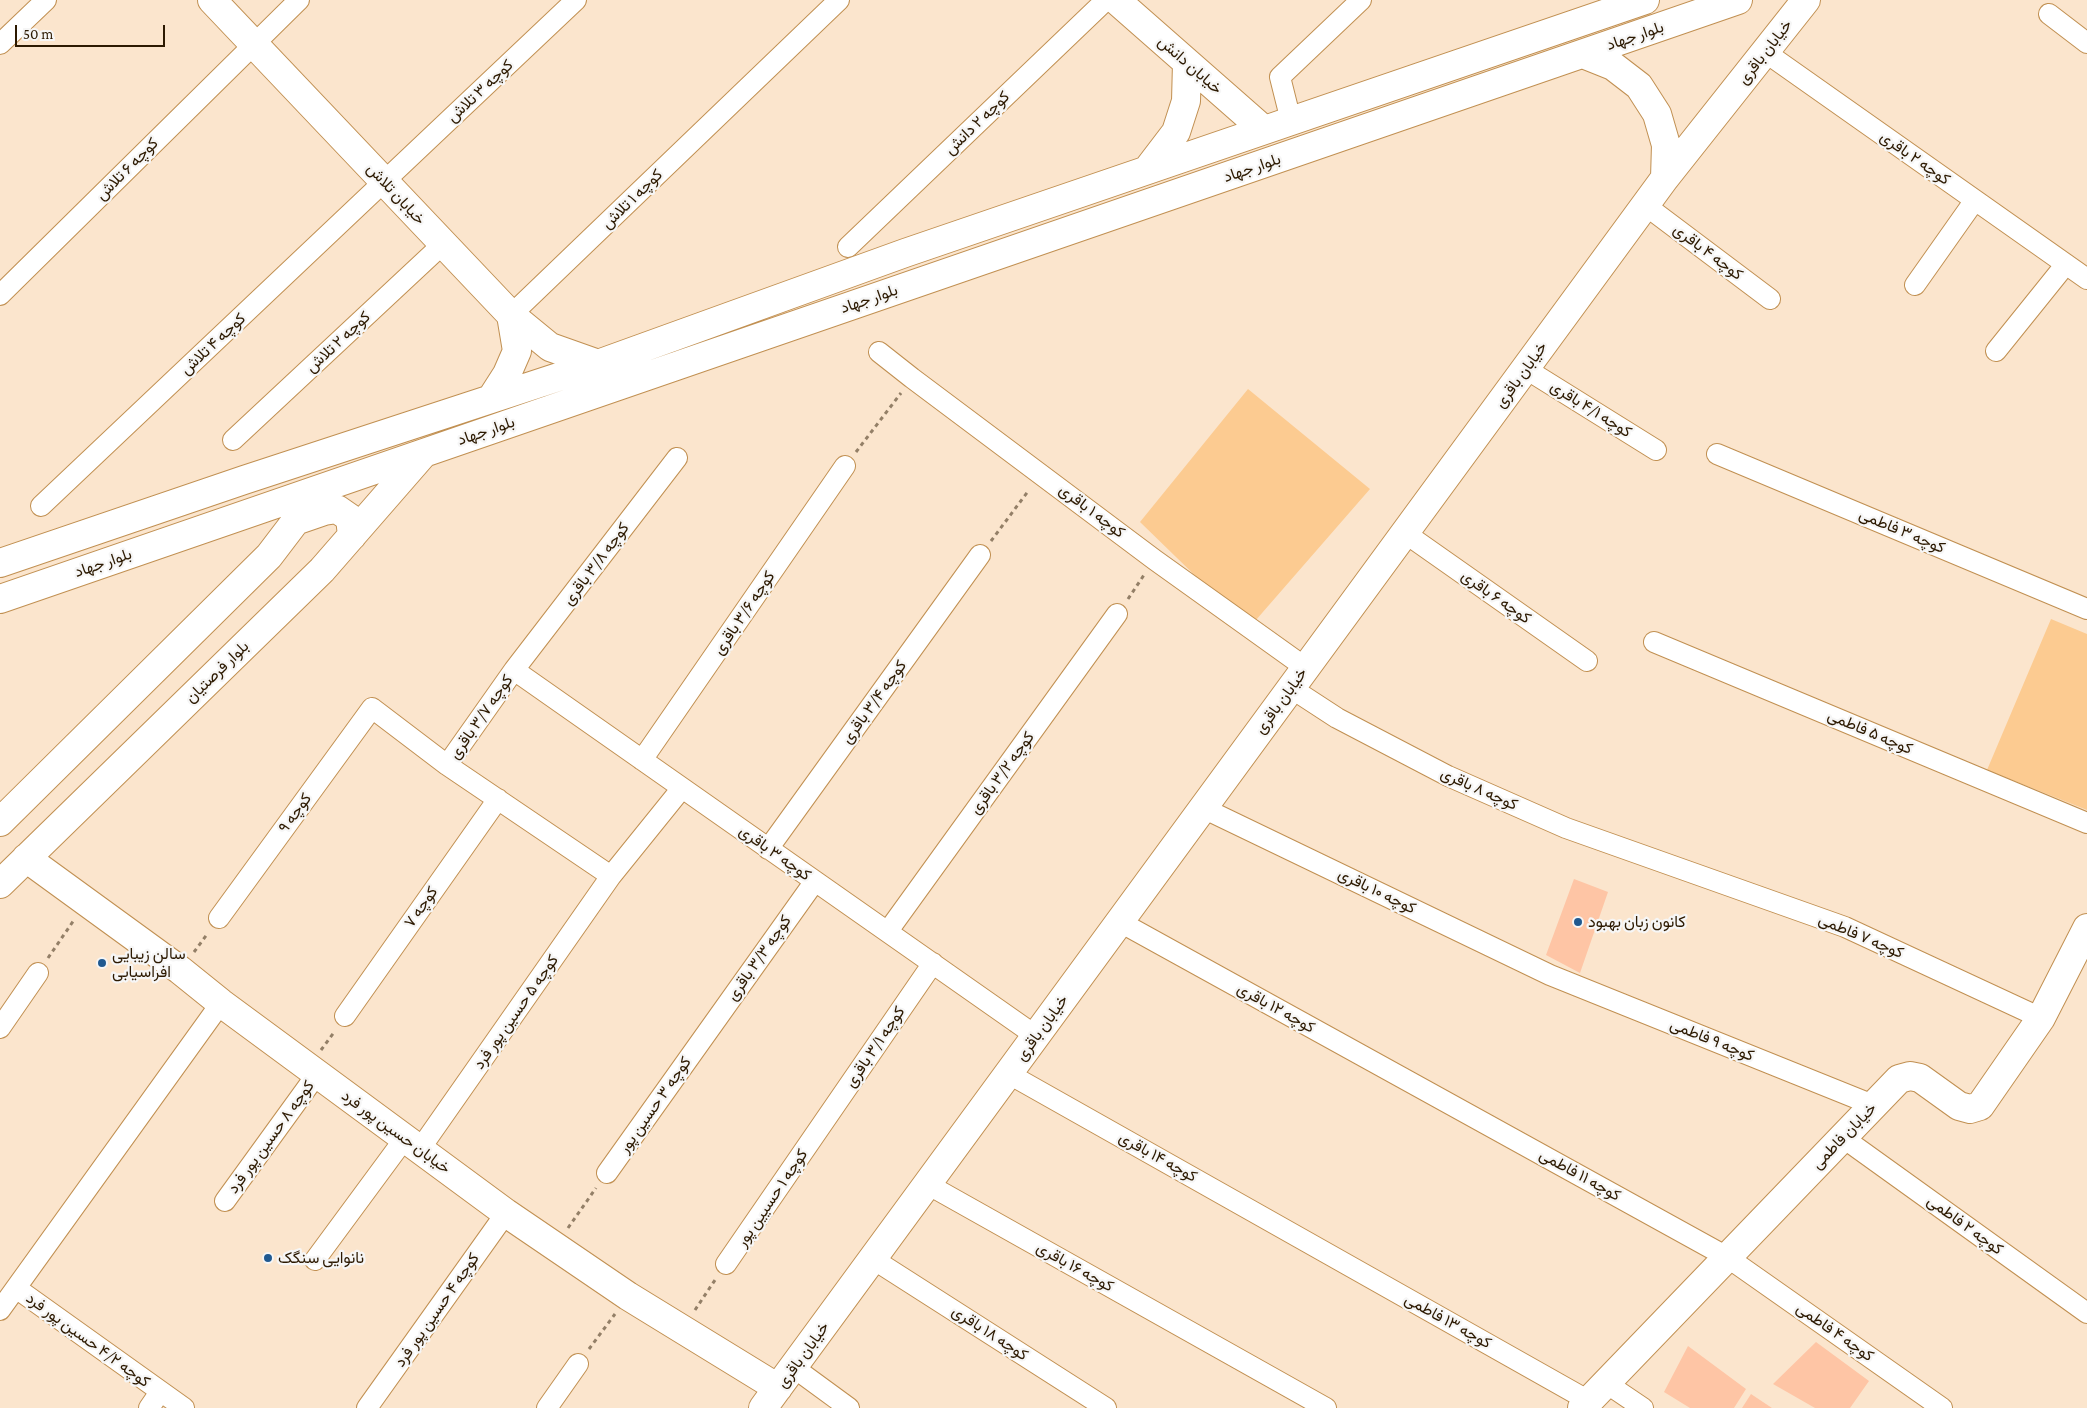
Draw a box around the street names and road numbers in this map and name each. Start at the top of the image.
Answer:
street label: خیابان باقری [1734,16,1796,88]
street label: بلوار جهاد [1604,17,1666,55]
street label: خیابان دانش [1154,32,1226,98]
street label: کوچه ۳ تلاش [443,55,517,127]
street label: کوچه ۲ دانش [940,87,1014,159]
street label: کوچه ۲ باقری [1876,127,1954,189]
street label: کوچه ۶ تلاش [92,134,162,204]
street label: بلوار جهاد [1221,149,1283,187]
street label: خیابان تلاش [363,159,429,229]
street label: کوچه ۱ تلاش [597,165,667,233]
street label: کوچه ۴ باقری [1669,220,1747,284]
street label: بلوار جهاد [838,280,900,318]
street label: کوچه ۲ تلاش [302,307,374,377]
street label: کوچه ۴ تلاش [176,309,250,379]
street label: خیابان باقری [1491,338,1551,412]
street label: کوچه ۴/۱ باقری [1547,376,1635,442]
street label: بلوار جهاد [455,412,517,450]
street label: کوچه ۱ باقری [1055,480,1129,542]
street label: کوچه ۳ فاطمی [1856,504,1948,558]
street label: کوچه ۳/۸ باقری [559,519,633,609]
street label: بلوار جهاد [72,544,134,582]
street label: کوچه ۶ باقری [1457,566,1535,628]
street label: کوچه ۳/۶ باقری [709,567,779,659]
street label: بلوار فرصتیان [181,637,253,707]
street label: کوچه ۳/۴ باقری [837,657,911,747]
street label: خیابان باقری [1251,664,1311,738]
street label: کوچه ۳/۷ باقری [445,671,517,763]
street label: کوچه ۵ فاطمی [1825,706,1915,758]
street label: کوچه ۳/۲ باقری [966,728,1038,818]
street label: کوچه ۸ باقری [1437,763,1521,815]
street label: کوچه ۹ [274,790,316,836]
street label: کوچه ۳ باقری [735,821,815,885]
street label: کوچه ۱۰ باقری [1335,864,1419,918]
street label: کوچه ۷ [400,883,442,931]
street label: کوچه ۷ فاطمی [1816,910,1906,962]
street label: کوچه ۳/۳ باقری [723,912,795,1004]
street label: کوچه ۵ حسین پور فرد [469,951,563,1073]
street label: کوچه ۱۲ باقری [1234,979,1318,1037]
street label: خیابان باقری [1012,991,1072,1065]
street label: کوچه ۳/۱ باقری [841,1003,909,1091]
street label: کوچه ۹ فاطمی [1667,1014,1757,1066]
street label: کوچه ۳ حسین پور [615,1053,695,1157]
street label: کوچه ۸ حسین پور فرد [224,1077,318,1197]
street label: خیابان حسین پور فرد [338,1086,454,1178]
street label: خیابان فاطمی [1808,1099,1880,1173]
street label: کوچه ۱۴ باقری [1115,1128,1201,1186]
street label: کوچه ۱ حسیین پور [732,1145,812,1251]
street label: کوچه ۱۱ فاطمی [1536,1145,1624,1205]
street label: کوچه ۲ فاطمی [1923,1191,2007,1259]
street label: کوچه ۱۶ باقری [1033,1238,1117,1296]
street label: کوچه ۴ حسین پور فرد [390,1249,484,1371]
street label: کوچه ۴/۲ حسین پور فرد [22,1288,154,1392]
street label: کوچه ۱۳ فاطمی [1401,1289,1495,1353]
street label: کوچه ۴ فاطمی [1793,1298,1877,1366]
street label: کوچه ۱۸ باقری [948,1301,1032,1365]
street label: خیابان باقری [773,1318,833,1392]

